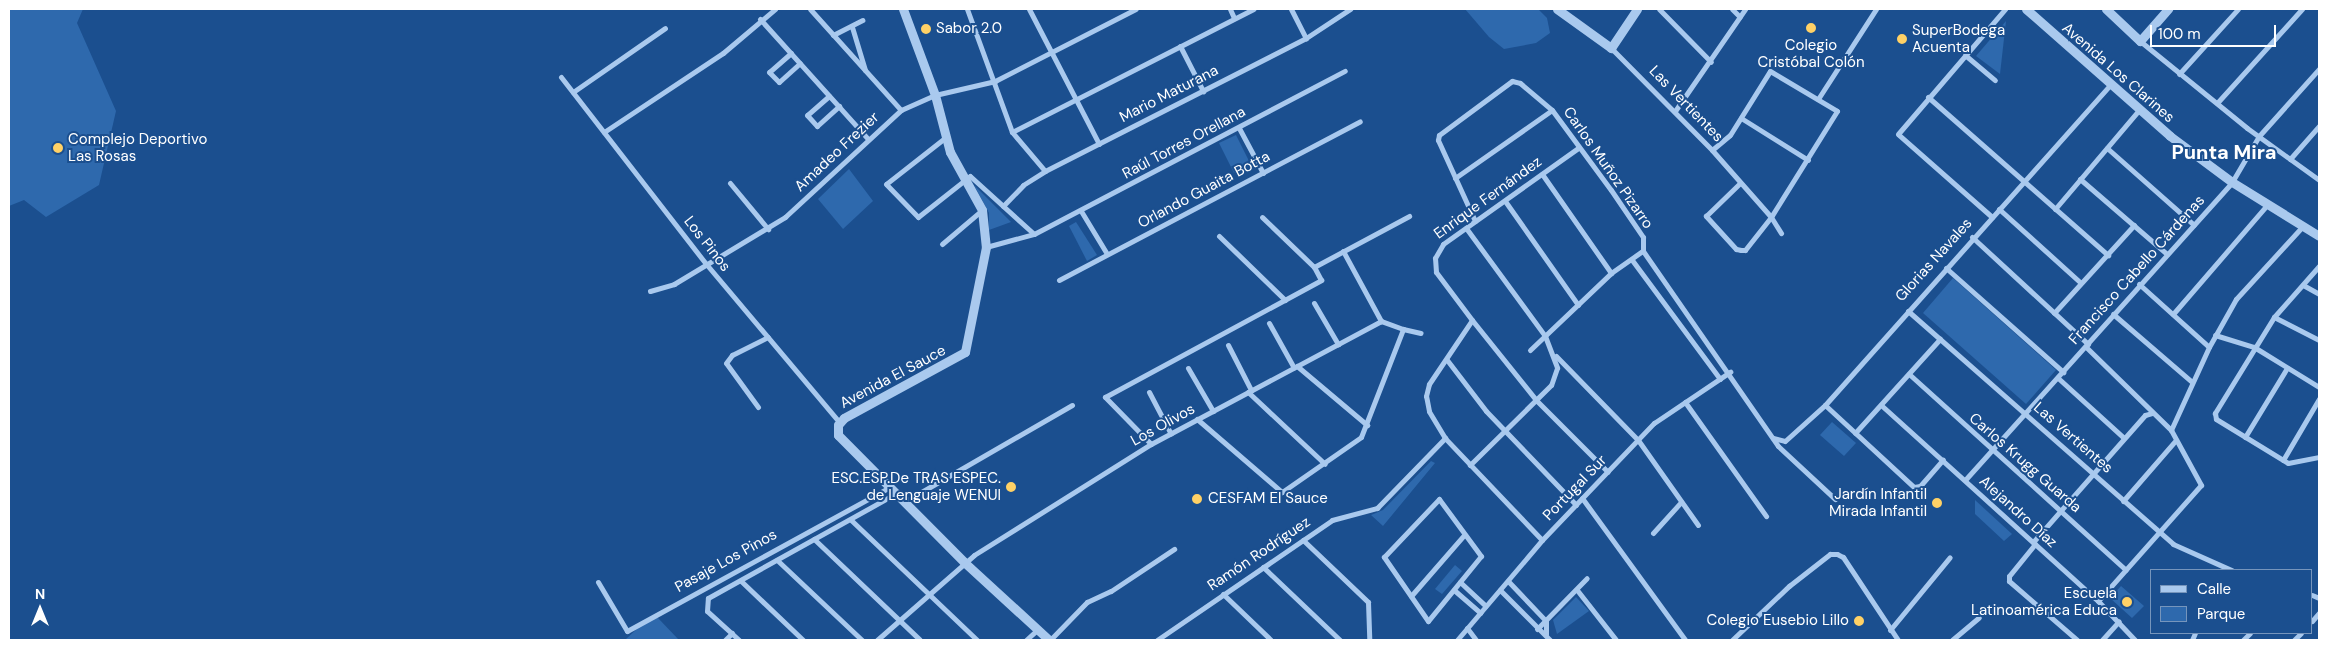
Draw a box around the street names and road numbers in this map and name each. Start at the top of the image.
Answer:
street label: Avenida Los Clarines [2058,19,2178,127]
street label: Mario Maturana [1117,61,1221,127]
street label: Las Vertientes [1645,62,1727,146]
street label: Raúl Torres Orellana [1119,103,1249,183]
street label: Carlos Muñoz Pizarro [1559,104,1657,232]
street label: Amadeo Frezier [791,108,883,196]
street label: Orlando Guaita Botta [1135,148,1273,232]
street label: Enrique Fernández [1431,153,1545,243]
street label: Francisco Cabello Cárdenas [2065,192,2209,348]
street label: Los Pinos [680,213,734,275]
street label: Glorias Navales [1892,215,1976,305]
street label: Avenida El Sauce [837,342,949,412]
street label: Las Vertientes [2030,399,2116,477]
street label: Los Olivos [1128,400,1198,450]
street label: Carlos Krugg Guarda [1965,409,2085,517]
street label: Portugal Sur [1539,452,1611,524]
street label: Alejandro Díaz [1975,472,2061,552]
street label: Ramón Rodríguez [1204,513,1314,595]
street label: Pasaje Los Pinos [672,526,780,596]

